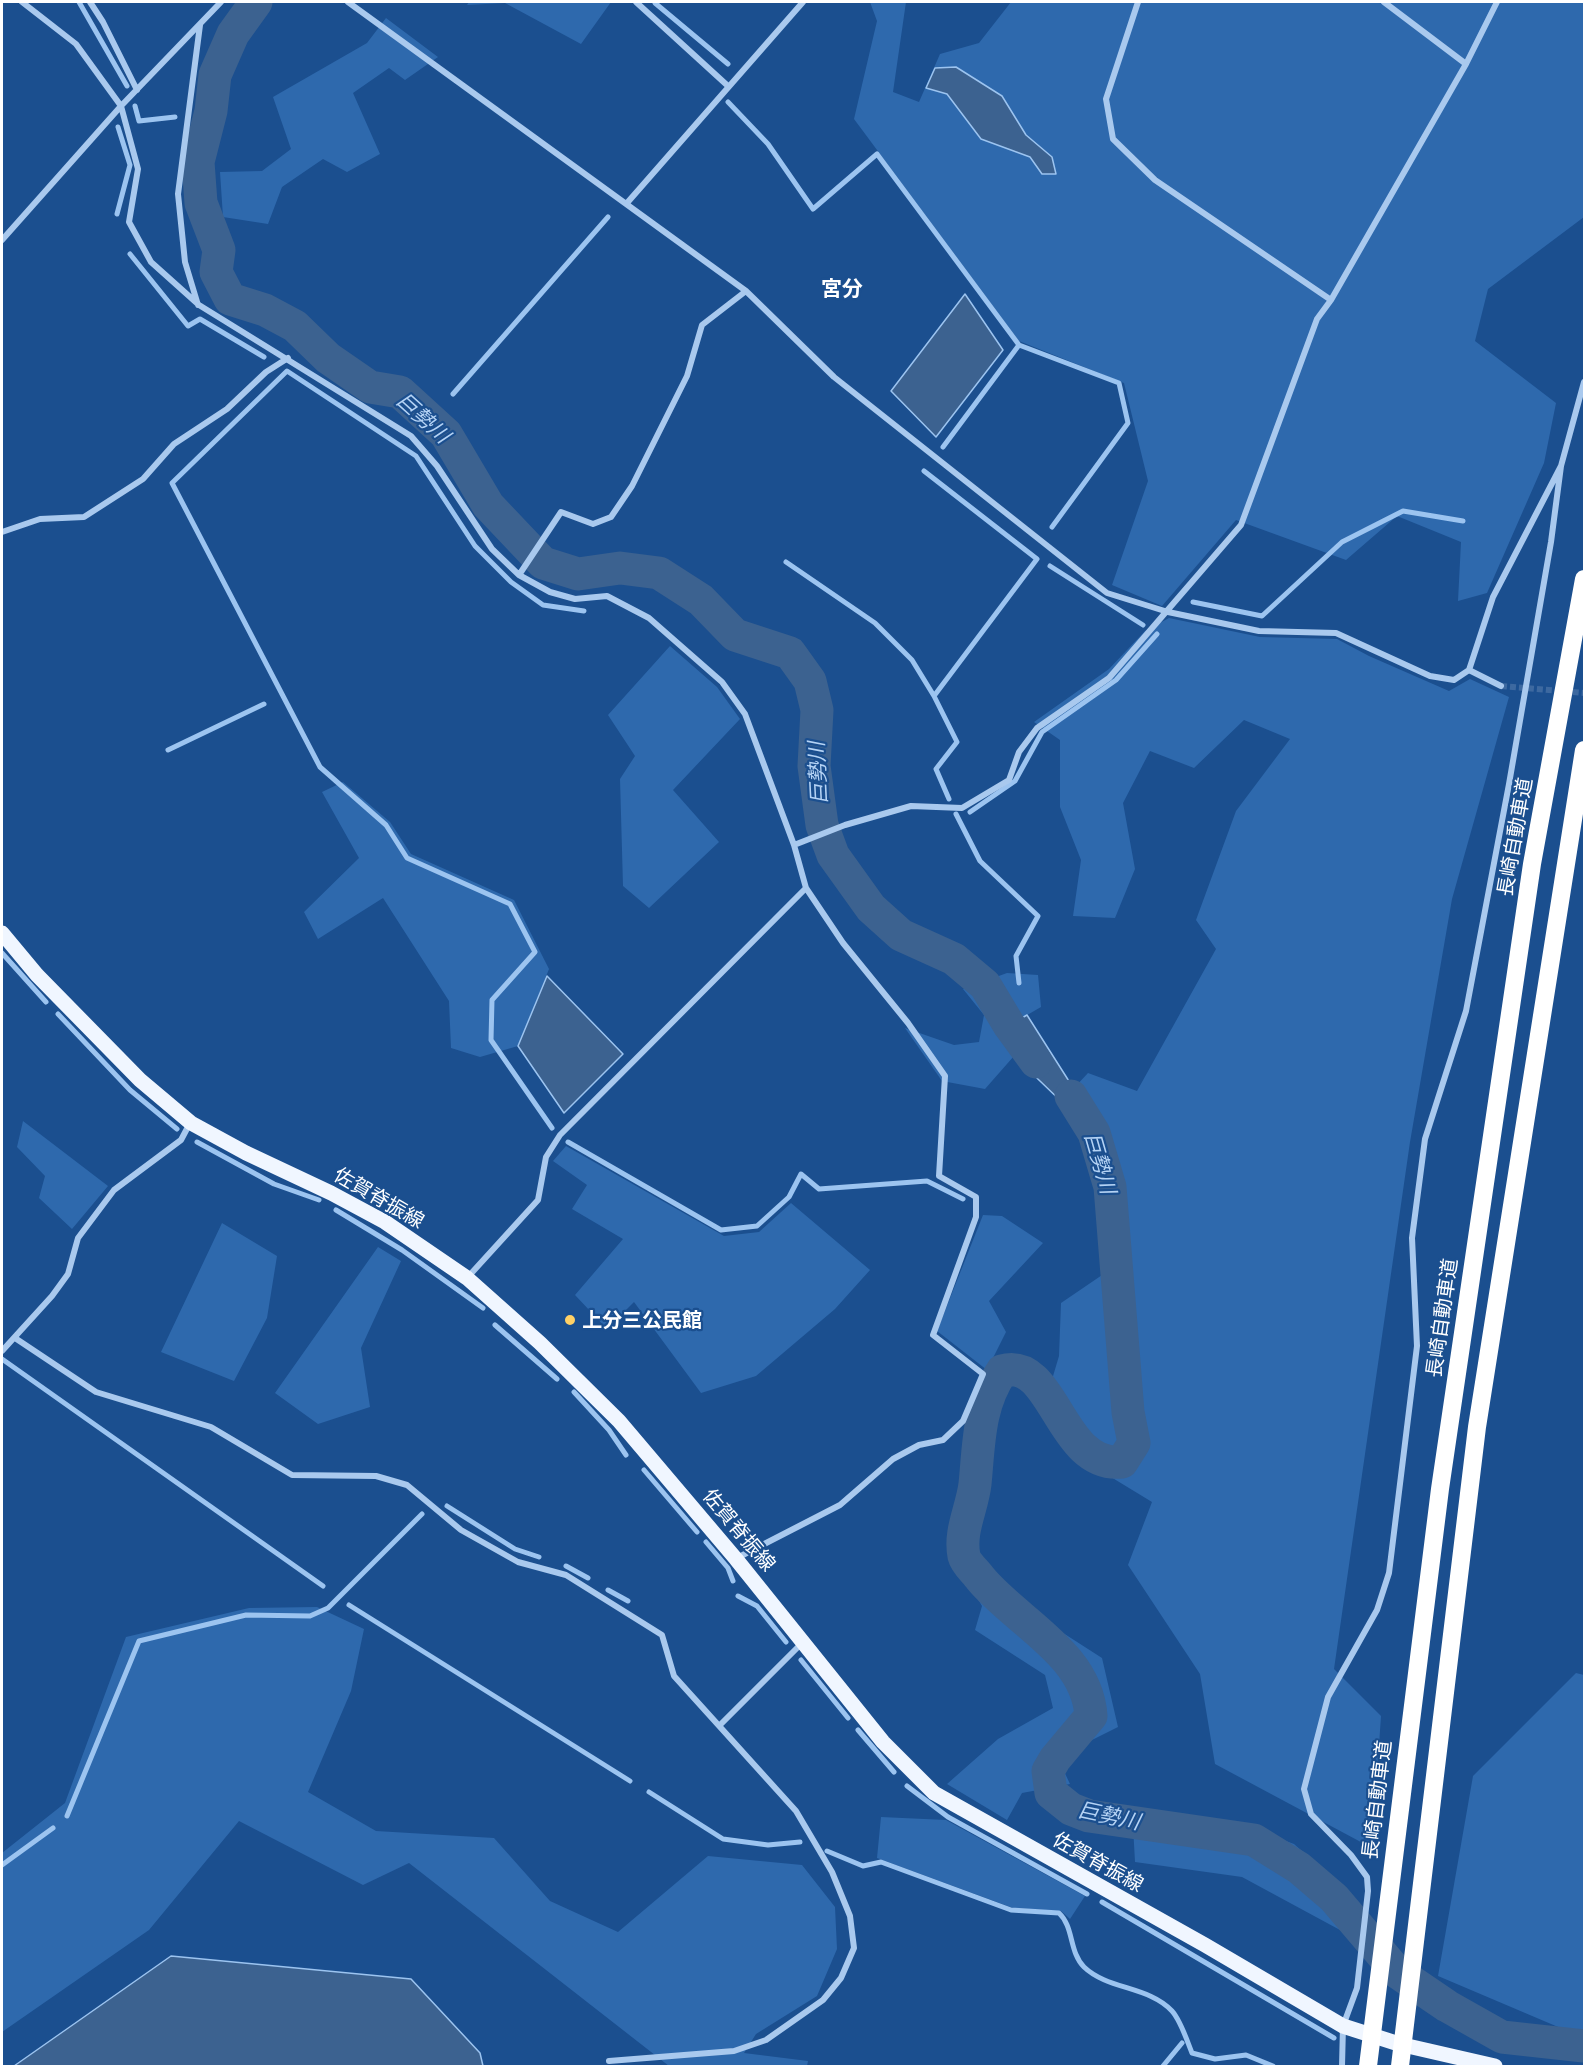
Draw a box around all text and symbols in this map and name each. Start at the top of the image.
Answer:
district label: 宮分 [821,276,863,302]
water label: 巨勢川 [391,388,455,448]
water label: 巨勢川 [804,741,832,805]
street label: 長崎自動車道 [1493,776,1537,898]
water label: 巨勢川 [1079,1129,1121,1197]
street label: 佐賀脊振線 [330,1163,428,1233]
street label: 長崎自動車道 [1422,1257,1462,1379]
place label: 上分三公民館 [582,1308,702,1332]
marker: 上分三公民館 [563,1313,577,1327]
street label: 佐賀脊振線 [698,1484,780,1576]
street label: 長崎自動車道 [1358,1739,1396,1861]
water label: 巨勢川 [1076,1797,1142,1835]
street label: 佐賀脊振線 [1048,1827,1148,1897]

